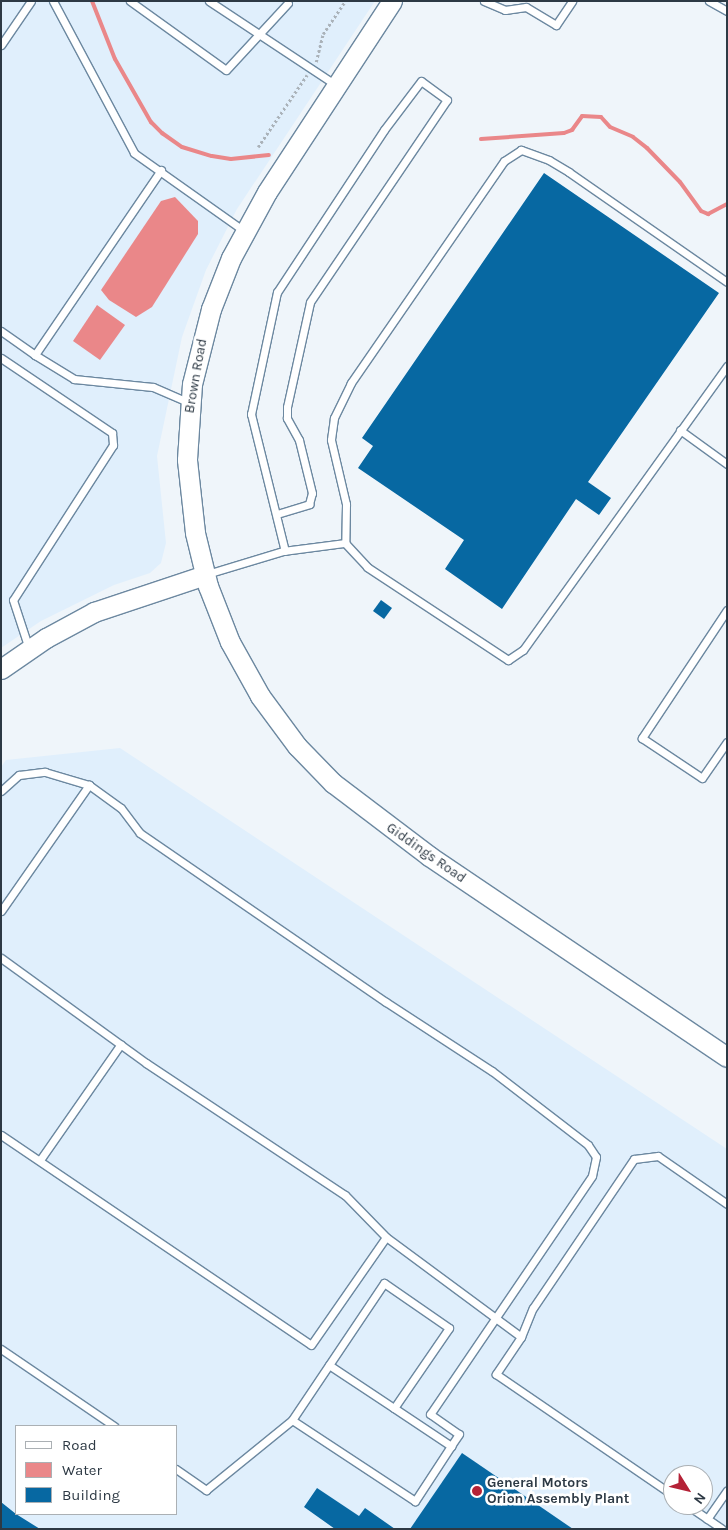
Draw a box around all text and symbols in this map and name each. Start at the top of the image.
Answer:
street label: Brown Road [181,337,211,415]
street label: Giddings Road [383,819,469,887]
legend [15,1425,178,1515]
text: Road [62,1436,97,1454]
text: Water [62,1461,102,1479]
north arrow [663,1465,713,1515]
place label: General Motors Orion Assembly Plant [487,1475,629,1508]
marker: General Motors Orion Assembly Plant [471,1485,483,1497]
text: Building [62,1486,120,1504]
text: N [690,1489,710,1508]

